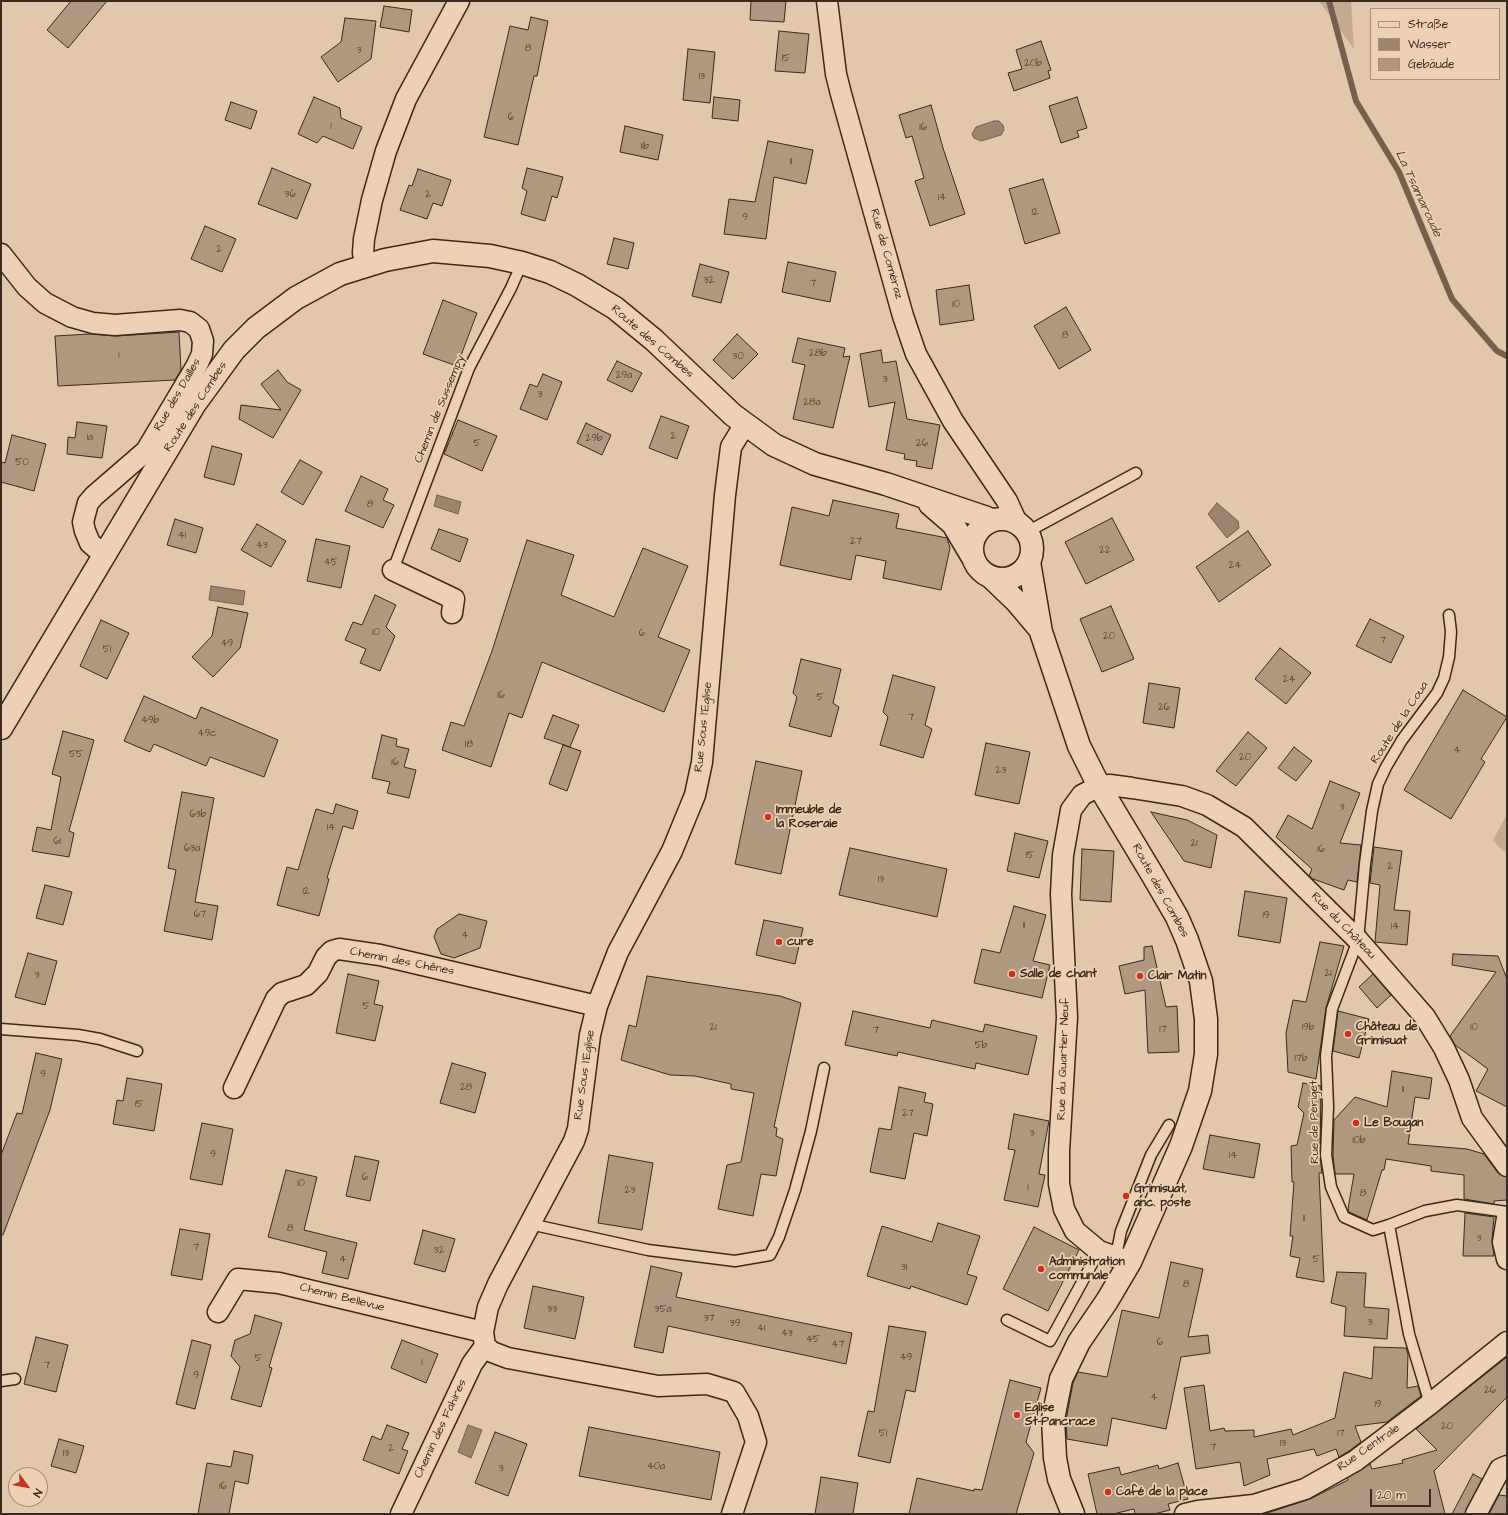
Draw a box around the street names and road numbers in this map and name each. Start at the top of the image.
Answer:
street label: Rue de Coméraz [866,207,906,301]
street label: Route des Combes [608,302,696,382]
street label: Chemin de Sussempy [412,353,468,465]
street label: Rue des Dailles [151,356,205,434]
street label: Route des Combes [161,359,231,455]
street label: Route de la Coua [1368,679,1432,767]
street label: Rue Sous l'Eglise [692,681,716,773]
street label: Route des Combes [1128,842,1192,940]
street label: Rue du Château [1308,890,1378,962]
street label: Chemin des Chênes [349,945,455,979]
street label: Rue du Quartier Neuf [1055,998,1073,1120]
street label: Rue Sous l'Eglise [572,1029,598,1121]
street label: Rue de Périget [1307,1080,1323,1164]
street label: Chemin Bellevue [298,1280,386,1316]
street label: Chemin des Fahires [412,1377,470,1481]
street label: Rue Centrale [1335,1421,1403,1475]

